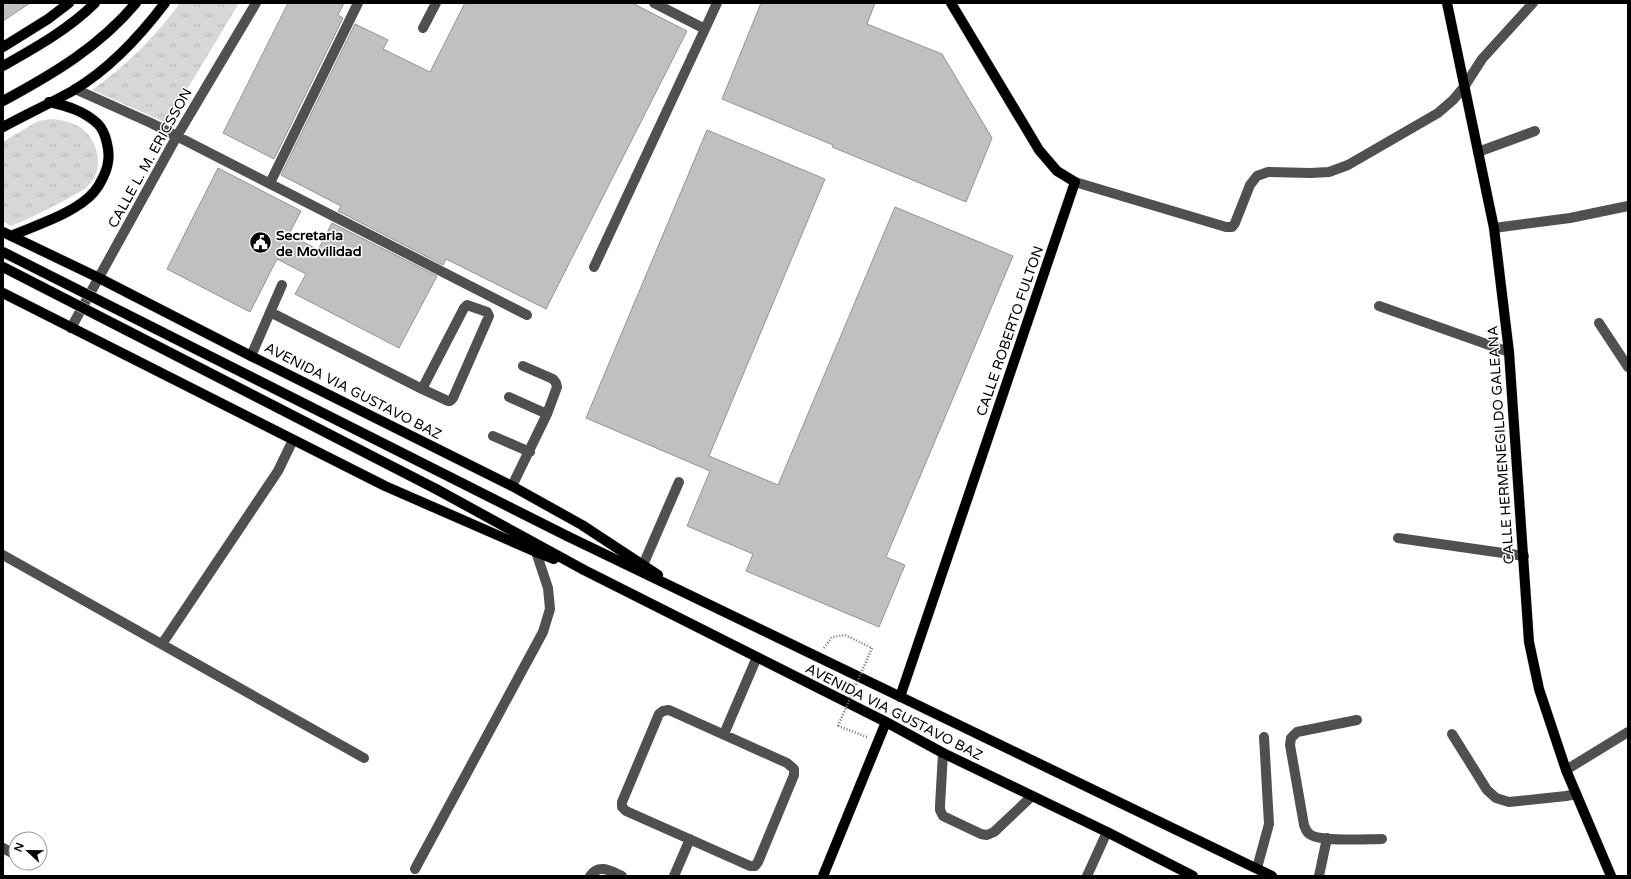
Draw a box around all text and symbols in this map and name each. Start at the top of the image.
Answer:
street label: CALLE L. M. ERICSSON [104,85,196,231]
place label: Secretaria de Movilidad [276,227,362,260]
public building icon: Secretaria de Movilidad [247,230,273,256]
street label: CALLE ROBERTO FULTON [973,244,1047,418]
street label: CALLE HERMENEGILDO GALEANA [1484,325,1518,565]
street label: AVENIDA VIA GUSTAVO BAZ [262,339,444,443]
street label: AVENIDA VIA GUSTAVO BAZ [803,660,985,764]
north arrow [8,831,48,871]
text: N [12,841,27,854]

